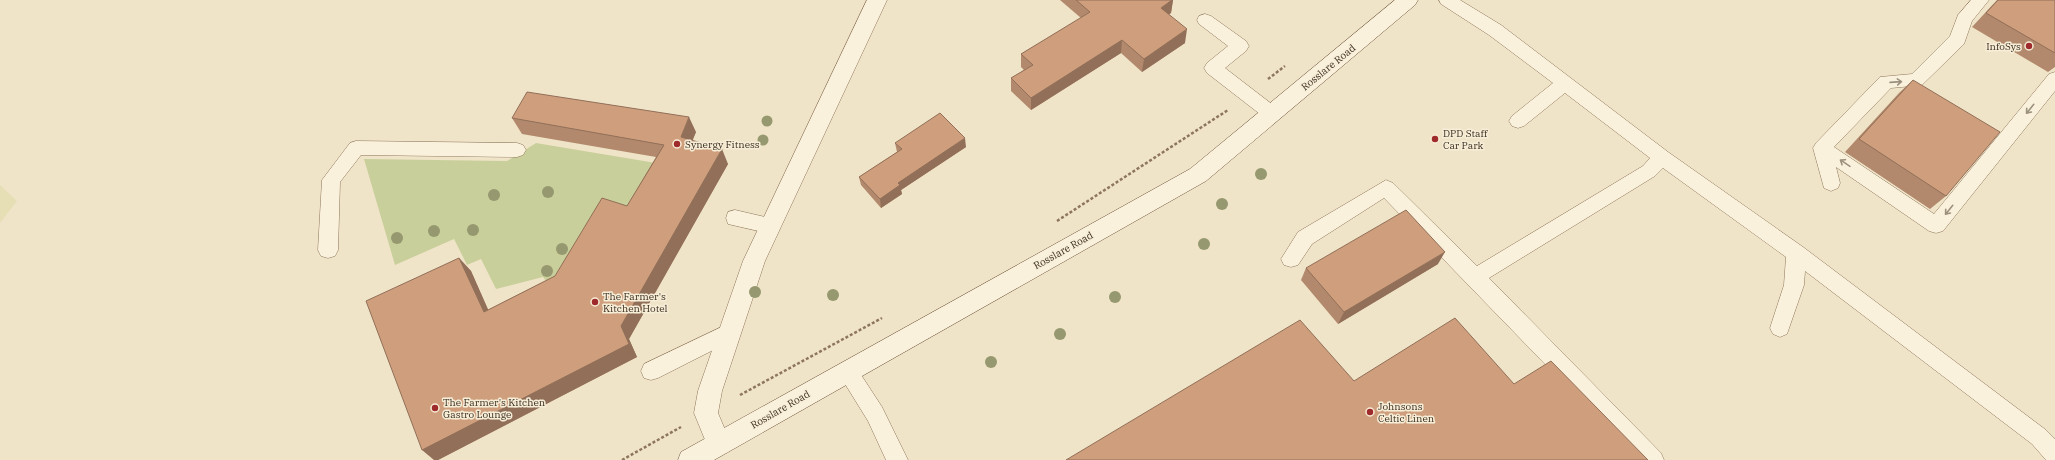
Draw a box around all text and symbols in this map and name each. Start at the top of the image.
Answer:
place label: InfoSys [1986,40,2021,53]
street label: Rosslare Road [1298,41,1358,93]
marker: InfoSys [2024,41,2034,51]
one-way arrow [1889,78,1902,85]
one-way arrow [2026,103,2035,114]
place label: DPD Staff Car Park [1443,127,1488,152]
marker: DPD Staff Car Park [1430,134,1440,144]
place label: Synergy Fitness [685,138,760,151]
marker: Synergy Fitness [672,139,682,149]
one-way arrow [1839,159,1850,167]
one-way arrow [1944,204,1953,215]
street label: Rosslare Road [1031,229,1095,272]
place label: The Farmer's Kitchen Hotel [603,290,668,315]
marker: The Farmer's Kitchen Hotel [590,297,600,307]
street label: Rosslare Road [748,387,812,432]
place label: The Farmer's Kitchen Gastro Lounge [443,396,546,421]
place label: Johnsons Celtic Linen [1378,400,1435,425]
marker: The Farmer's Kitchen Gastro Lounge [430,403,440,413]
marker: Johnsons Celtic Linen [1365,407,1375,417]

